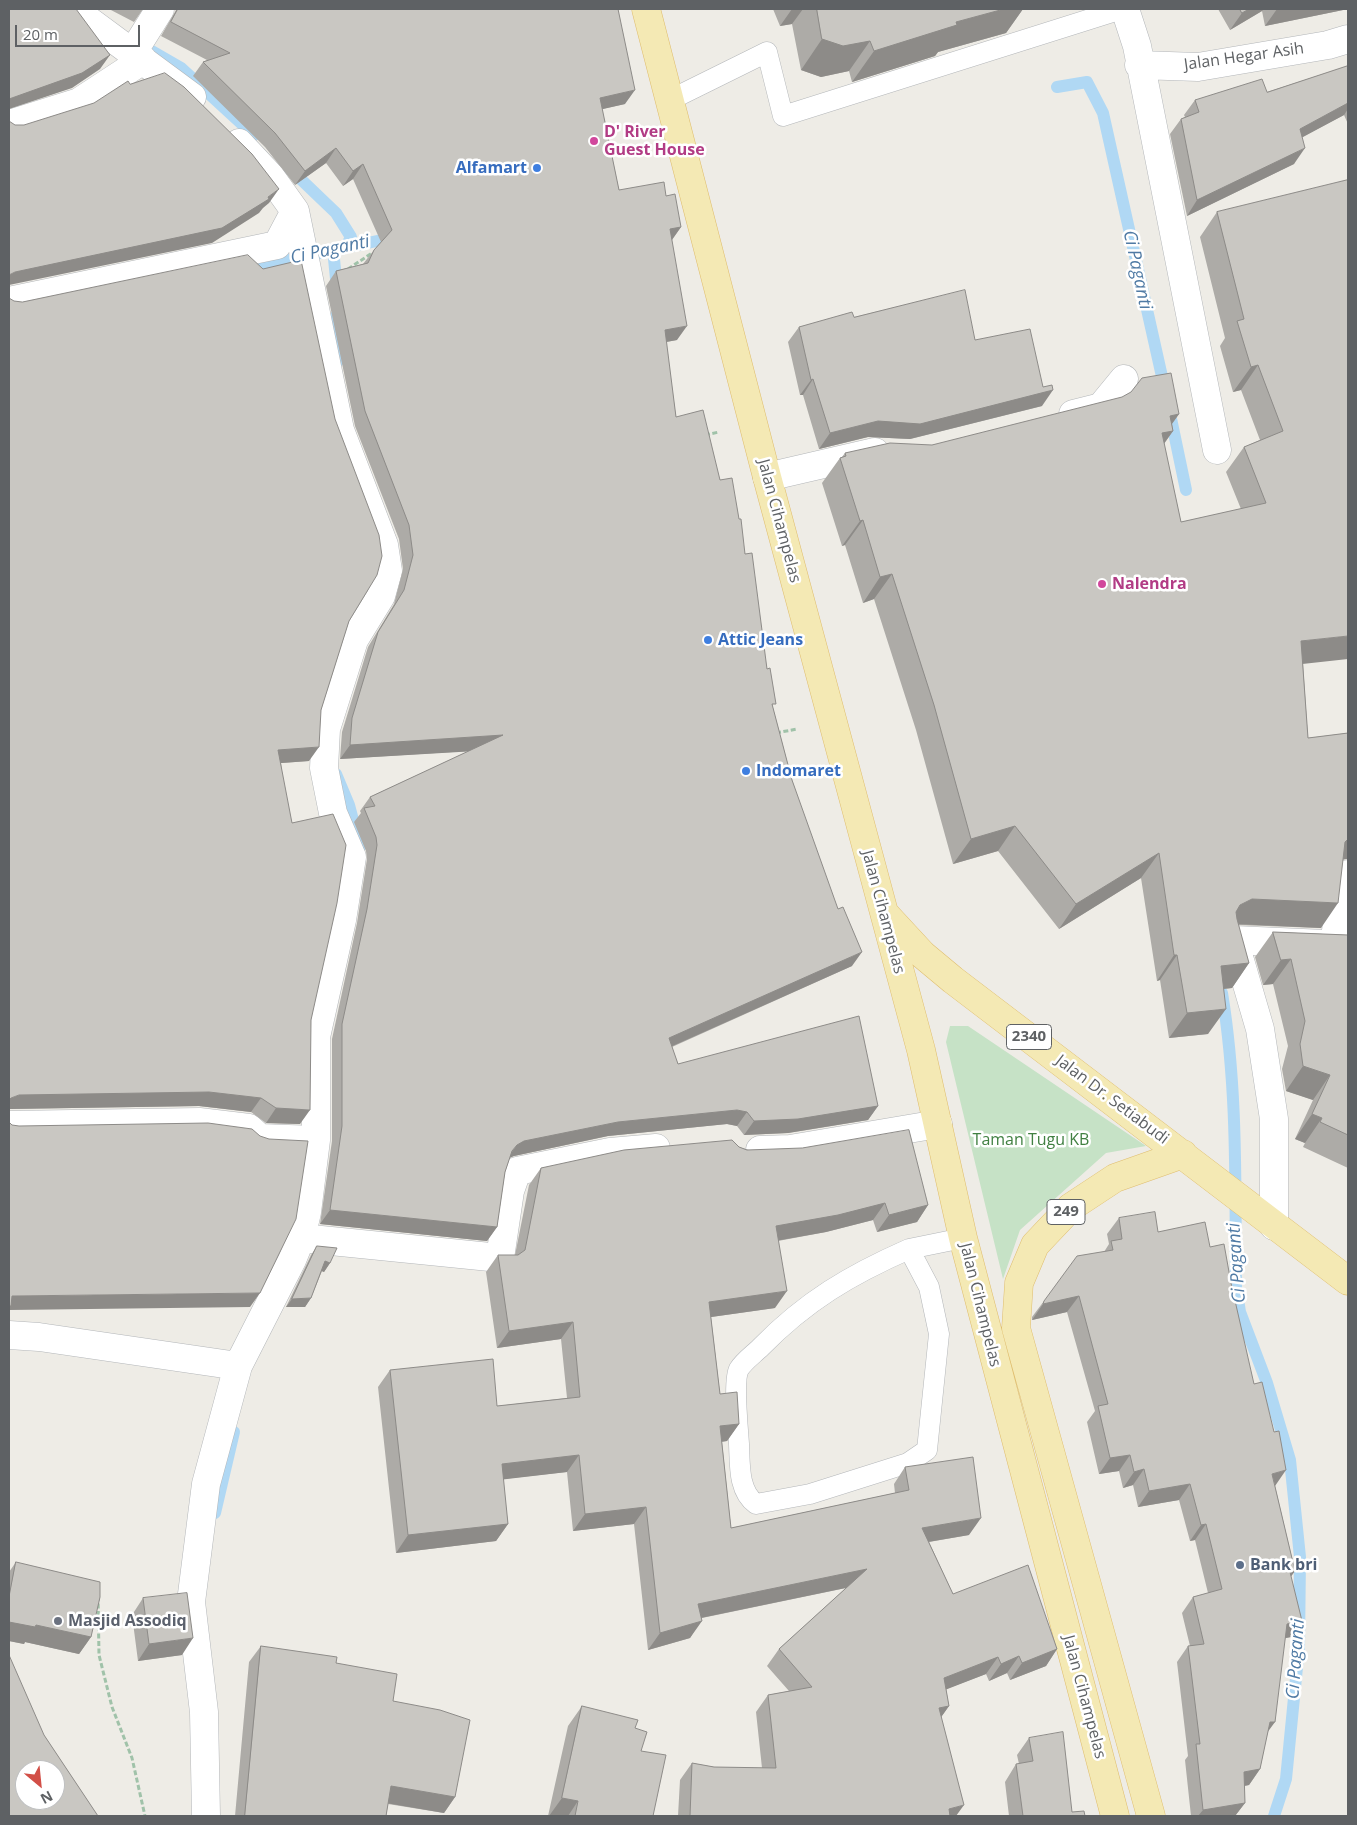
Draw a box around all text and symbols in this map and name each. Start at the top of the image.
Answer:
scale bar [18,15,142,47]
text: 20 m [23,24,58,44]
street label: Jalan Hegar Asih [1183,39,1305,75]
place label: D' River Guest House [604,122,705,160]
marker: D' River Guest House [588,135,600,147]
place label: Alfamart [456,158,527,178]
marker: Alfamart [531,162,543,174]
water label: Ci Paganti [1118,228,1156,312]
water label: Ci Paganti [288,231,372,269]
street label: Jalan Cihampelas [753,457,805,585]
place label: Nalendra [1112,574,1187,594]
marker: Nalendra [1096,578,1108,590]
place label: Attic Jeans [718,630,803,650]
marker: Attic Jeans [702,634,714,646]
place label: Indomaret [756,761,841,781]
marker: Indomaret [740,765,752,777]
street label: Jalan Cihampelas [857,848,909,976]
road number: 2340 [1006,1024,1052,1050]
street label: Jalan Dr. Setiabudi [1052,1051,1172,1149]
park label: Taman Tugu KB [973,1130,1089,1150]
road number: 249 [1047,1200,1085,1224]
water label: Ci Paganti [1223,1222,1251,1304]
street label: Jalan Cihampelas [955,1241,1005,1369]
place label: Bank bri [1250,1555,1317,1575]
marker: Bank bri [1234,1559,1246,1571]
place label: Masjid Assodiq [68,1611,187,1631]
marker: Masjid Assodiq [52,1615,64,1627]
water label: Ci Paganti [1282,1618,1310,1700]
street label: Jalan Cihampelas [1058,1633,1110,1761]
north arrow [15,1760,65,1810]
text: N [37,1787,56,1809]

